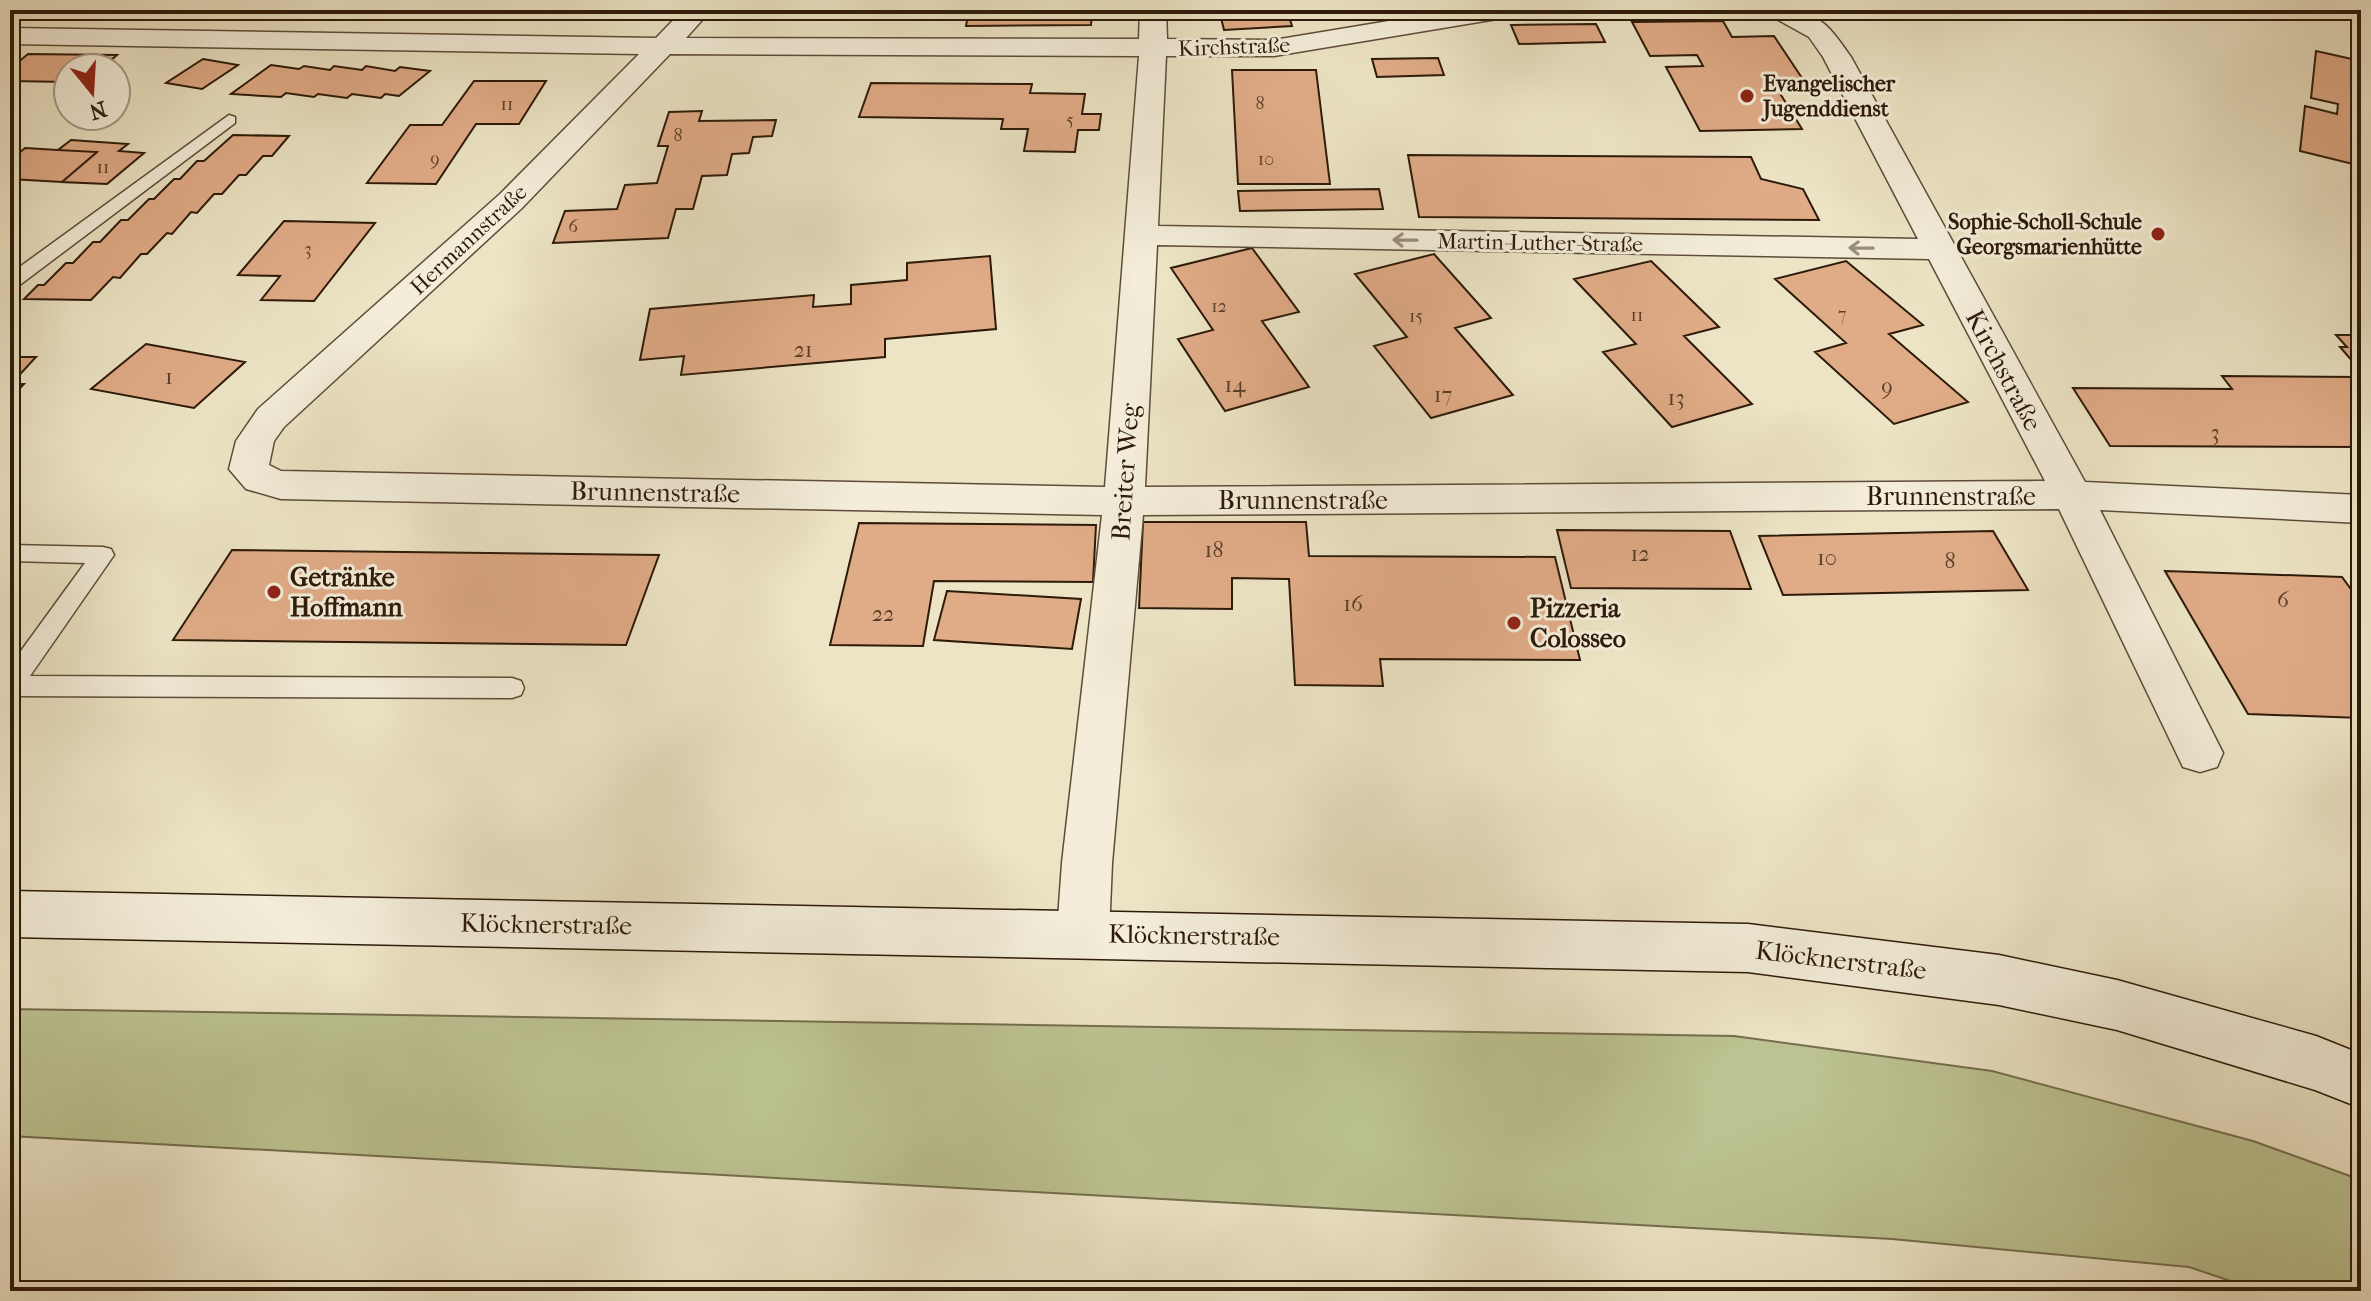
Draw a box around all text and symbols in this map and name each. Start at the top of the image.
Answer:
street label: Kirchstraße [1178,32,1291,62]
north arrow [52,52,132,132]
place label: Evangelischer Jugenddienst [1761,71,1896,122]
marker: Evangelischer Jugenddienst [1738,87,1756,105]
house number: 8 [1255,93,1265,114]
house number: 11 [501,94,513,115]
text: N [86,95,110,125]
house number: 5 [1066,110,1074,131]
house number: 8 [673,125,683,146]
house number: 9 [430,149,440,170]
house number: 10 [1258,149,1274,170]
house number: 11 [97,157,109,178]
street label: Hermannstraße [405,179,532,300]
place label: Sophie-Scholl-Schule Georgsmarienhütte [1948,209,2142,260]
house number: 6 [568,216,578,237]
marker: Sophie-Scholl-Schule Georgsmarienhütte [2149,225,2167,243]
street label: Martin-Luther-Straße [1437,228,1643,258]
one-way arrow [1392,232,1419,248]
house number: 3 [304,239,312,260]
one-way arrow [1848,240,1875,256]
house number: 12 [1211,296,1227,317]
house number: 7 [1838,304,1847,325]
street label: Kirchstraße [1959,304,2048,436]
house number: 11 [1631,305,1643,326]
house number: 15 [1409,306,1423,327]
house number: 21 [793,337,813,363]
house number: 1 [165,364,173,390]
house number: 14 [1225,372,1246,398]
house number: 9 [1881,374,1893,400]
house number: 17 [1434,382,1452,408]
house number: 13 [1668,385,1684,411]
street label: Breiter Weg [1105,401,1146,542]
house number: 3 [2210,420,2220,446]
street label: Brunnenstraße [570,476,740,509]
street label: Brunnenstraße [1866,481,2036,512]
street label: Brunnenstraße [1218,485,1388,516]
house number: 18 [1205,537,1223,563]
house number: 12 [1630,541,1650,567]
house number: 10 [1817,545,1837,571]
house number: 8 [1944,548,1956,574]
place label: Getränke Hoffmann [290,562,403,623]
marker: Getränke Hoffmann [265,583,283,601]
house number: 6 [2277,587,2289,613]
house number: 16 [1343,591,1363,617]
place label: Pizzeria Colosseo [1530,593,1626,654]
house number: 22 [872,601,894,627]
marker: Pizzeria Colosseo [1505,614,1523,632]
street label: Klöcknerstraße [460,908,632,941]
street label: Klöcknerstraße [1108,919,1280,952]
street label: Klöcknerstraße [1754,935,1928,986]

